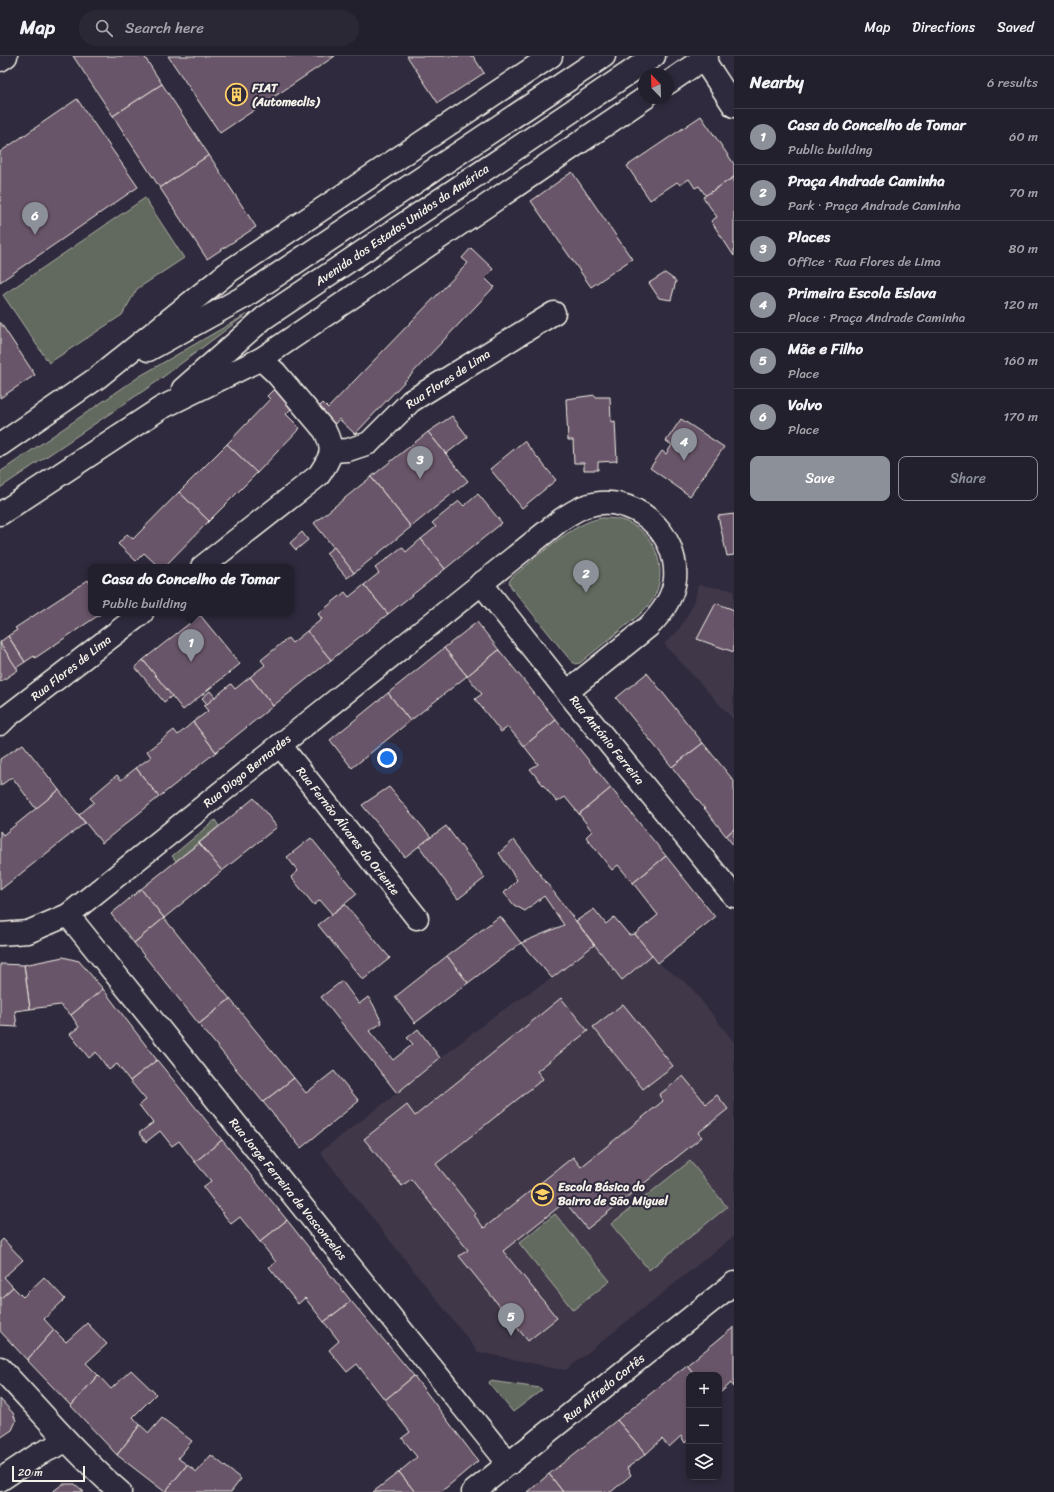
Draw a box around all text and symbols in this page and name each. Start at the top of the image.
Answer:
search box [79,10,359,46]
text: Map [20,11,55,44]
text: Search here [125,15,204,41]
text: Map [864,15,890,40]
text: Directions [912,15,975,40]
text: Saved [997,15,1034,40]
icon: search [93,17,115,39]
text: Nearby [750,67,804,97]
north arrow [638,68,674,104]
text: 6 results [987,71,1038,94]
place label: FIAT (Automeclis) [251,77,320,113]
building icon: FIAT (Automeclis) [223,82,249,108]
text: Casa do Concelho de Tomar [788,112,966,138]
text: 1 [760,125,766,148]
text: 60 m [1009,125,1038,148]
text: Public building [788,138,873,161]
street label: Avenida dos Estados Unidos da América [310,158,494,292]
text: Praça Andrade Caminha [788,168,945,194]
text: 2 [759,181,767,204]
text: 70 m [1009,181,1038,204]
text: Park · Praça Andrade Caminha [788,194,961,217]
pin: 6 [22,202,48,235]
text: Places [788,224,830,250]
text: 3 [759,237,767,260]
text: 80 m [1009,237,1038,260]
text: Office · Rua Flores de Lima [788,250,941,273]
text: Primeira Escola Eslava [788,280,936,306]
text: 4 [759,293,767,316]
text: 120 m [1003,293,1038,316]
text: Place · Praça Andrade Caminha [788,306,965,329]
text: Mãe e Filho [788,336,863,362]
street label: Rua Flores de Lima [401,343,495,415]
text: 5 [759,349,767,372]
text: 160 m [1003,349,1038,372]
text: Place [788,362,819,385]
text: Volvo [788,392,822,418]
text: 6 [759,405,767,428]
text: 170 m [1003,405,1038,428]
text: Place [788,418,819,441]
pin: 4 [671,428,697,461]
pin: 3 [407,446,433,479]
button: Save [750,456,890,501]
button: Share [898,456,1038,501]
pin: 2 [573,560,599,593]
popup [88,564,294,616]
text: Casa do Concelho de Tomar [102,566,280,592]
text: Public building [102,592,187,615]
street label: Rua Flores de Lima [26,629,116,707]
pin: 1 [178,629,204,662]
street label: Rua António Ferreira [564,690,650,790]
street label: Rua Diogo Bernardes [198,728,296,814]
your location [377,748,397,768]
street label: Rua Fernão Álvares do Oriente [290,762,406,900]
street label: Rua Jorge Ferreira de Vasconcelos [223,1113,353,1265]
place label: Escola Básica do Bairro de São Miguel [558,1176,668,1212]
school or university icon: Escola Básica do Bairro de São Miguel [530,1181,556,1207]
pin: 5 [498,1303,524,1336]
street label: Rua Alfredo Cortês [558,1347,650,1428]
map controls [686,1372,722,1480]
button: + [686,1372,722,1408]
button: − [686,1408,722,1444]
button: layers [686,1444,722,1480]
text: 20 m [18,1463,43,1482]
scale bar [12,1464,85,1483]

